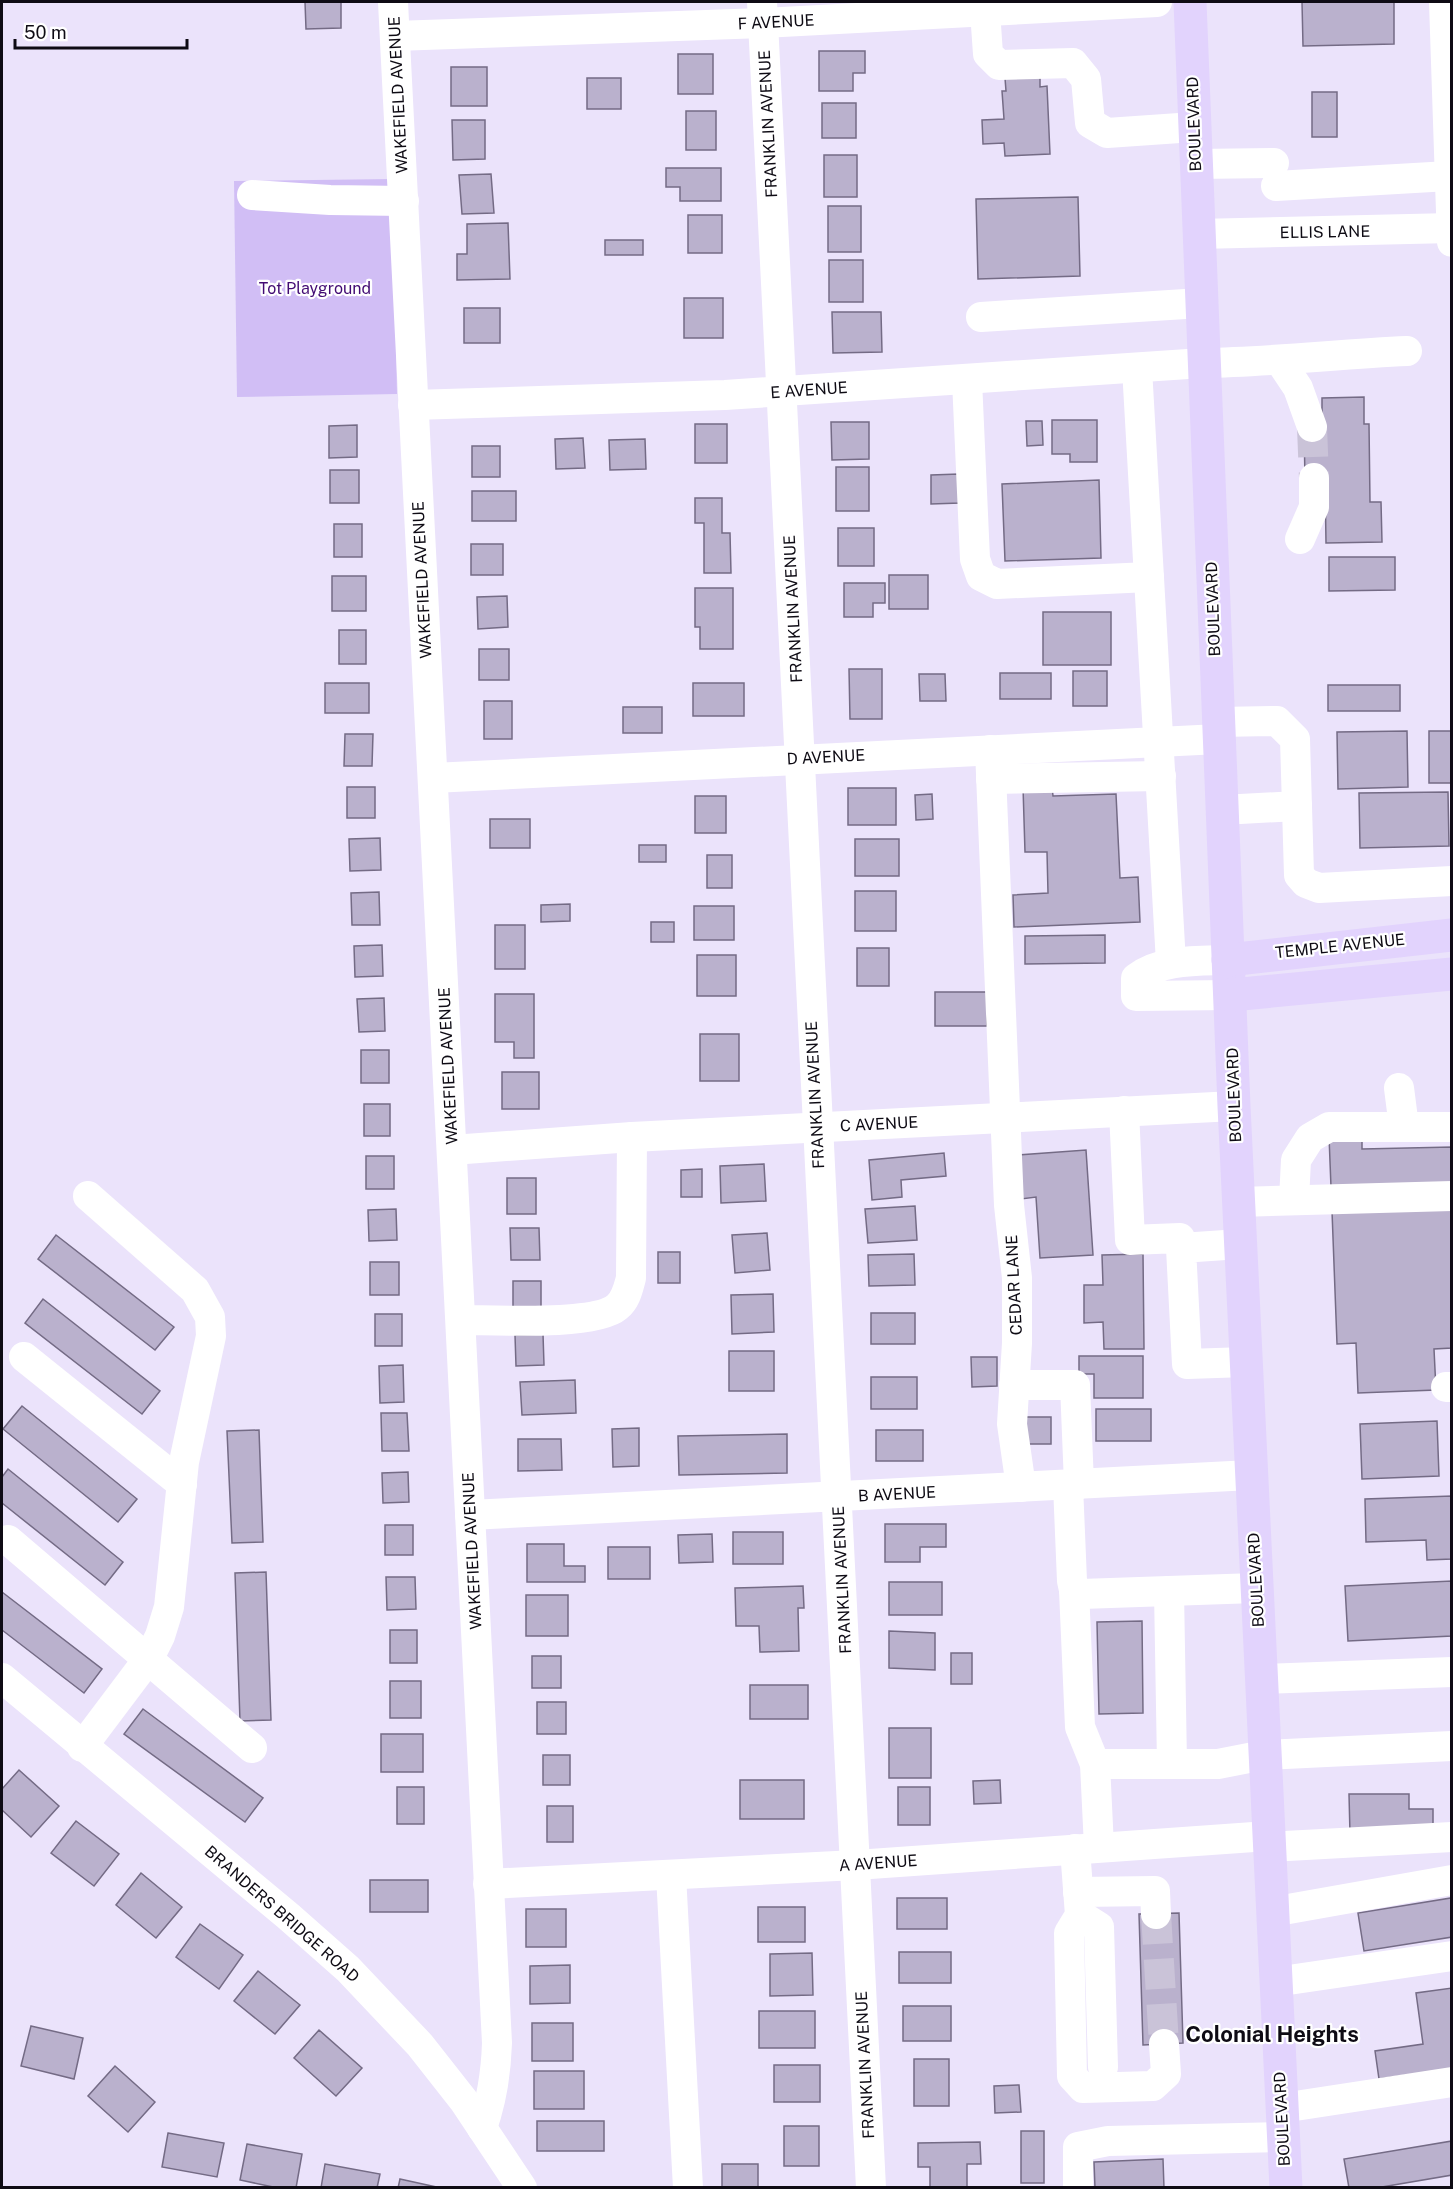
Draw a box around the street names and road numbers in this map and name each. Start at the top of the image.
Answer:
street label: F AVENUE [737,11,815,33]
street label: WAKEFIELD AVENUE [384,16,412,174]
street label: FRANKLIN AVENUE [755,50,781,198]
street label: BOULEVARD [1183,76,1205,172]
street label: ELLIS LANE [1280,222,1370,242]
street label: E AVENUE [770,378,848,402]
street label: WAKEFIELD AVENUE [408,501,436,659]
street label: FRANKLIN AVENUE [780,535,806,683]
street label: BOULEVARD [1202,561,1224,657]
street label: D AVENUE [786,745,866,769]
street label: TEMPLE AVENUE [1274,930,1406,962]
street label: WAKEFIELD AVENUE [434,987,462,1145]
street label: FRANKLIN AVENUE [802,1021,828,1169]
street label: BOULEVARD [1223,1047,1245,1143]
street label: C AVENUE [839,1112,919,1136]
street label: CEDAR LANE [1002,1234,1026,1336]
street label: WAKEFIELD AVENUE [458,1472,486,1630]
street label: B AVENUE [858,1482,936,1506]
street label: FRANKLIN AVENUE [829,1506,855,1654]
street label: BOULEVARD [1244,1532,1268,1628]
street label: BRANDERS BRIDGE ROAD [201,1842,363,1986]
street label: A AVENUE [838,1851,918,1875]
street label: FRANKLIN AVENUE [852,1991,878,2139]
street label: BOULEVARD [1270,2071,1294,2167]

